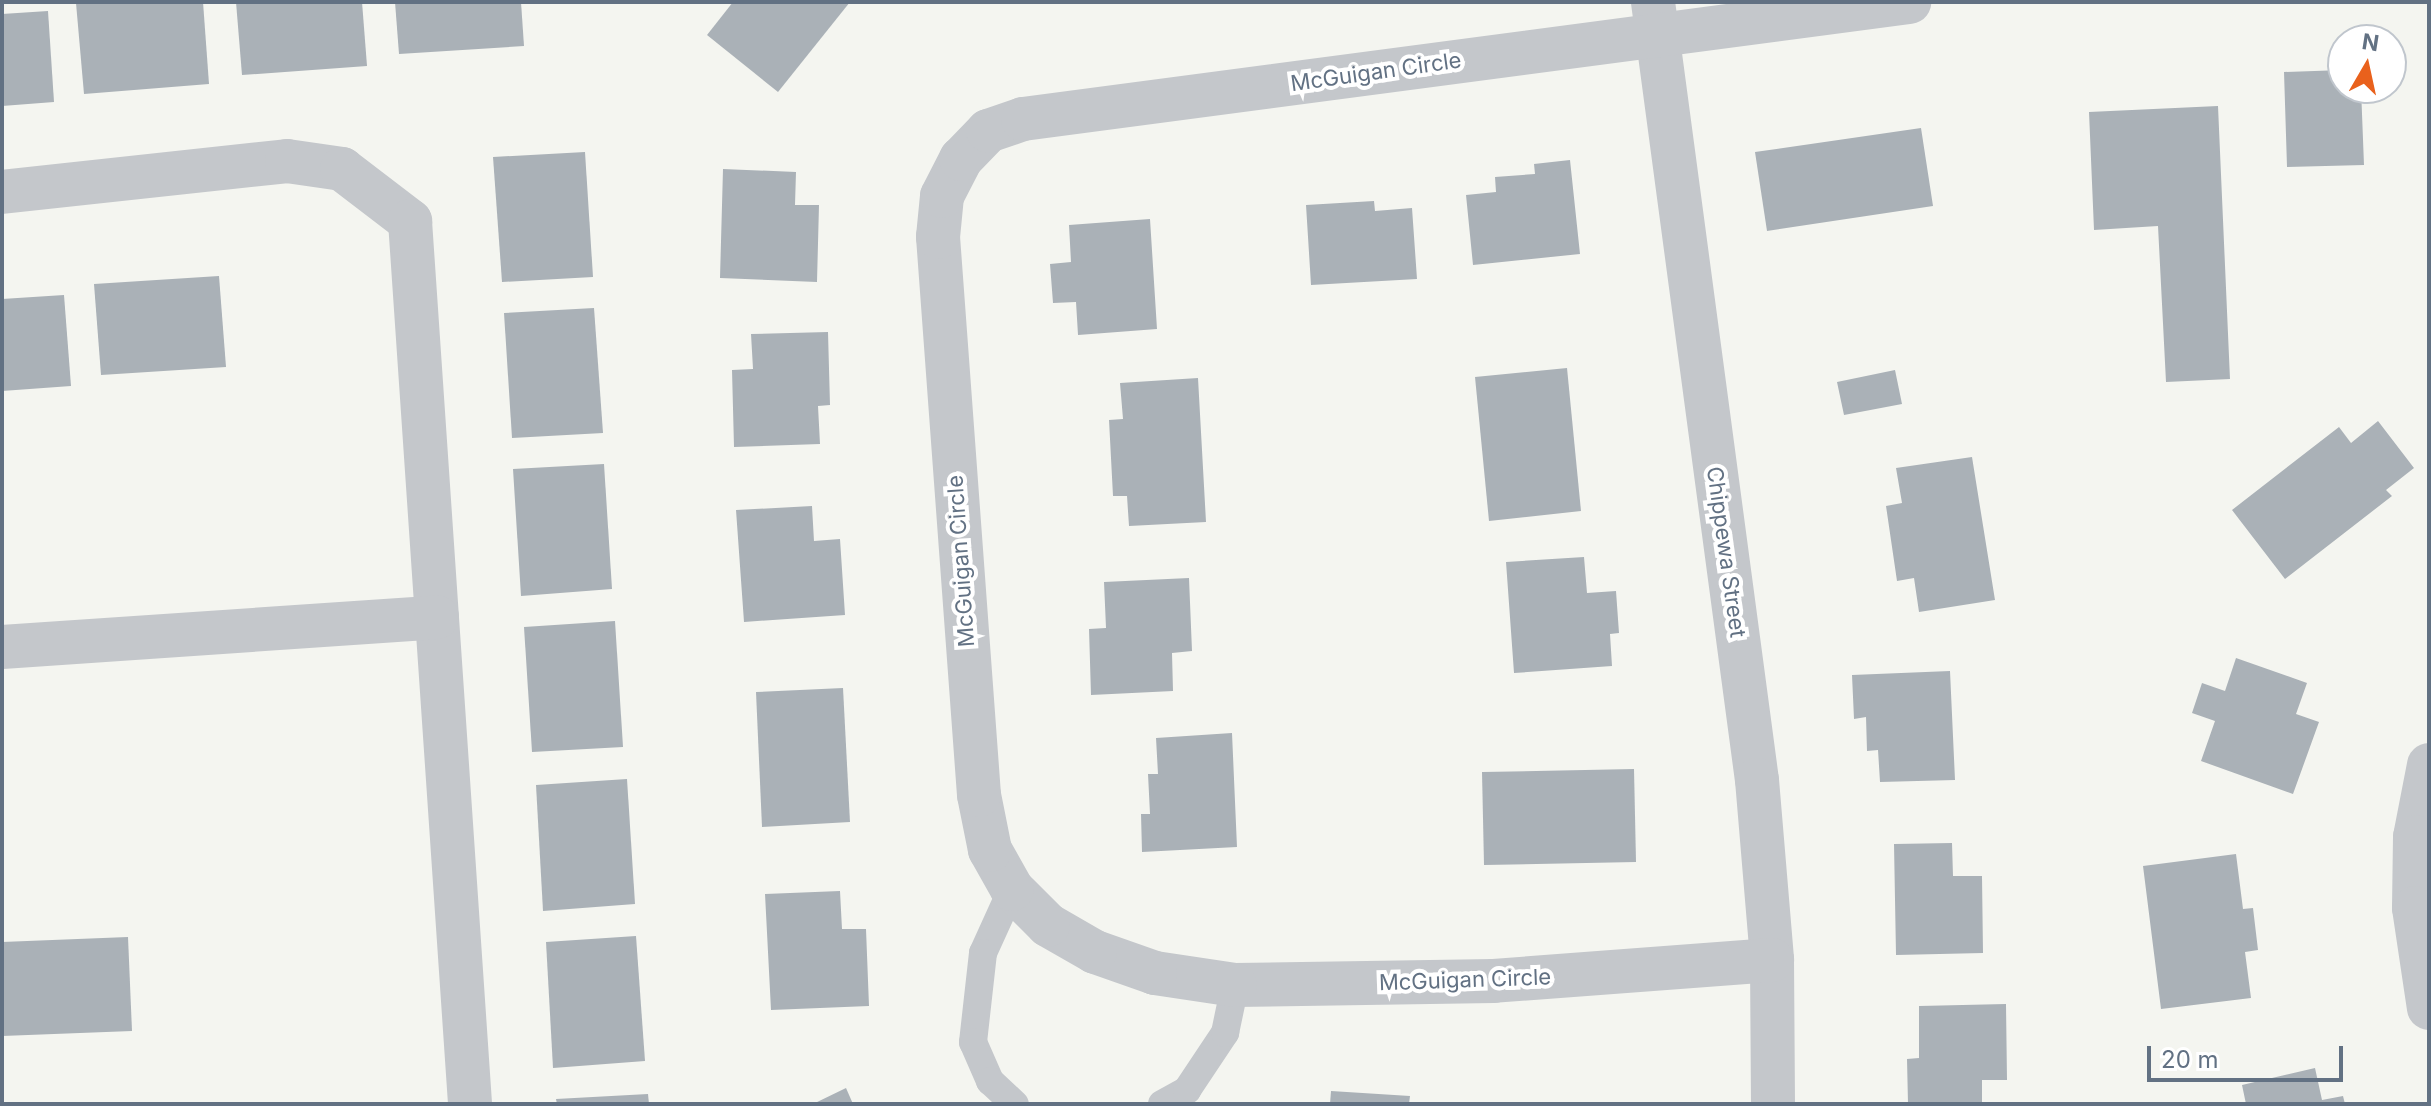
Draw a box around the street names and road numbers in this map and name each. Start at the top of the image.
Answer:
street label: McGuigan Circle [1289,47,1463,97]
street label: Chippewa Street [1701,465,1751,639]
street label: McGuigan Circle [942,474,980,648]
street label: McGuigan Circle [1378,964,1552,996]

